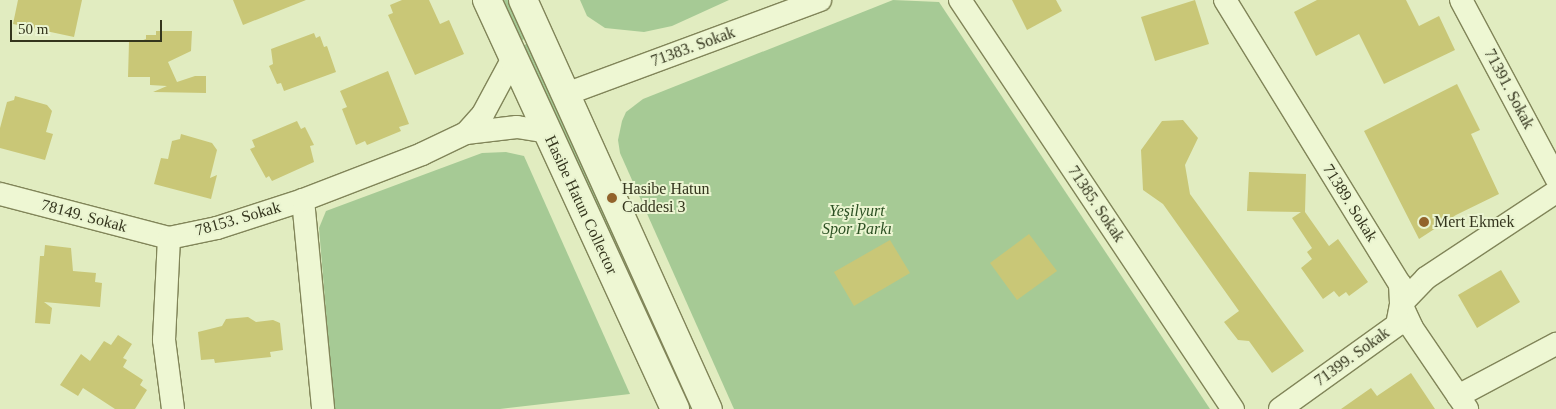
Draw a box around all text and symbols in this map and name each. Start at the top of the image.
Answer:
scale bar [12,10,165,42]
text: 50 m [18,21,48,37]
street label: 71383. Sokak [648,23,738,71]
street label: 71391. Sokak [1480,46,1538,132]
street label: Hasibe Hatun Collector [540,132,622,278]
street label: 71389. Sokak [1319,161,1381,245]
street label: 71385. Sokak [1063,162,1129,246]
place label: Hasibe Hatun Caddesi 3 [622,179,710,217]
marker: Hasibe Hatun Caddesi 3 [606,192,618,204]
street label: 78149. Sokak [39,195,129,237]
street label: 78153. Sokak [193,198,283,240]
park label: Yeşilyurt Spor Parkı [822,201,892,239]
place label: Mert Ekmek [1434,212,1514,232]
marker: Mert Ekmek [1418,216,1430,228]
street label: 71399. Sokak [1311,323,1393,391]

